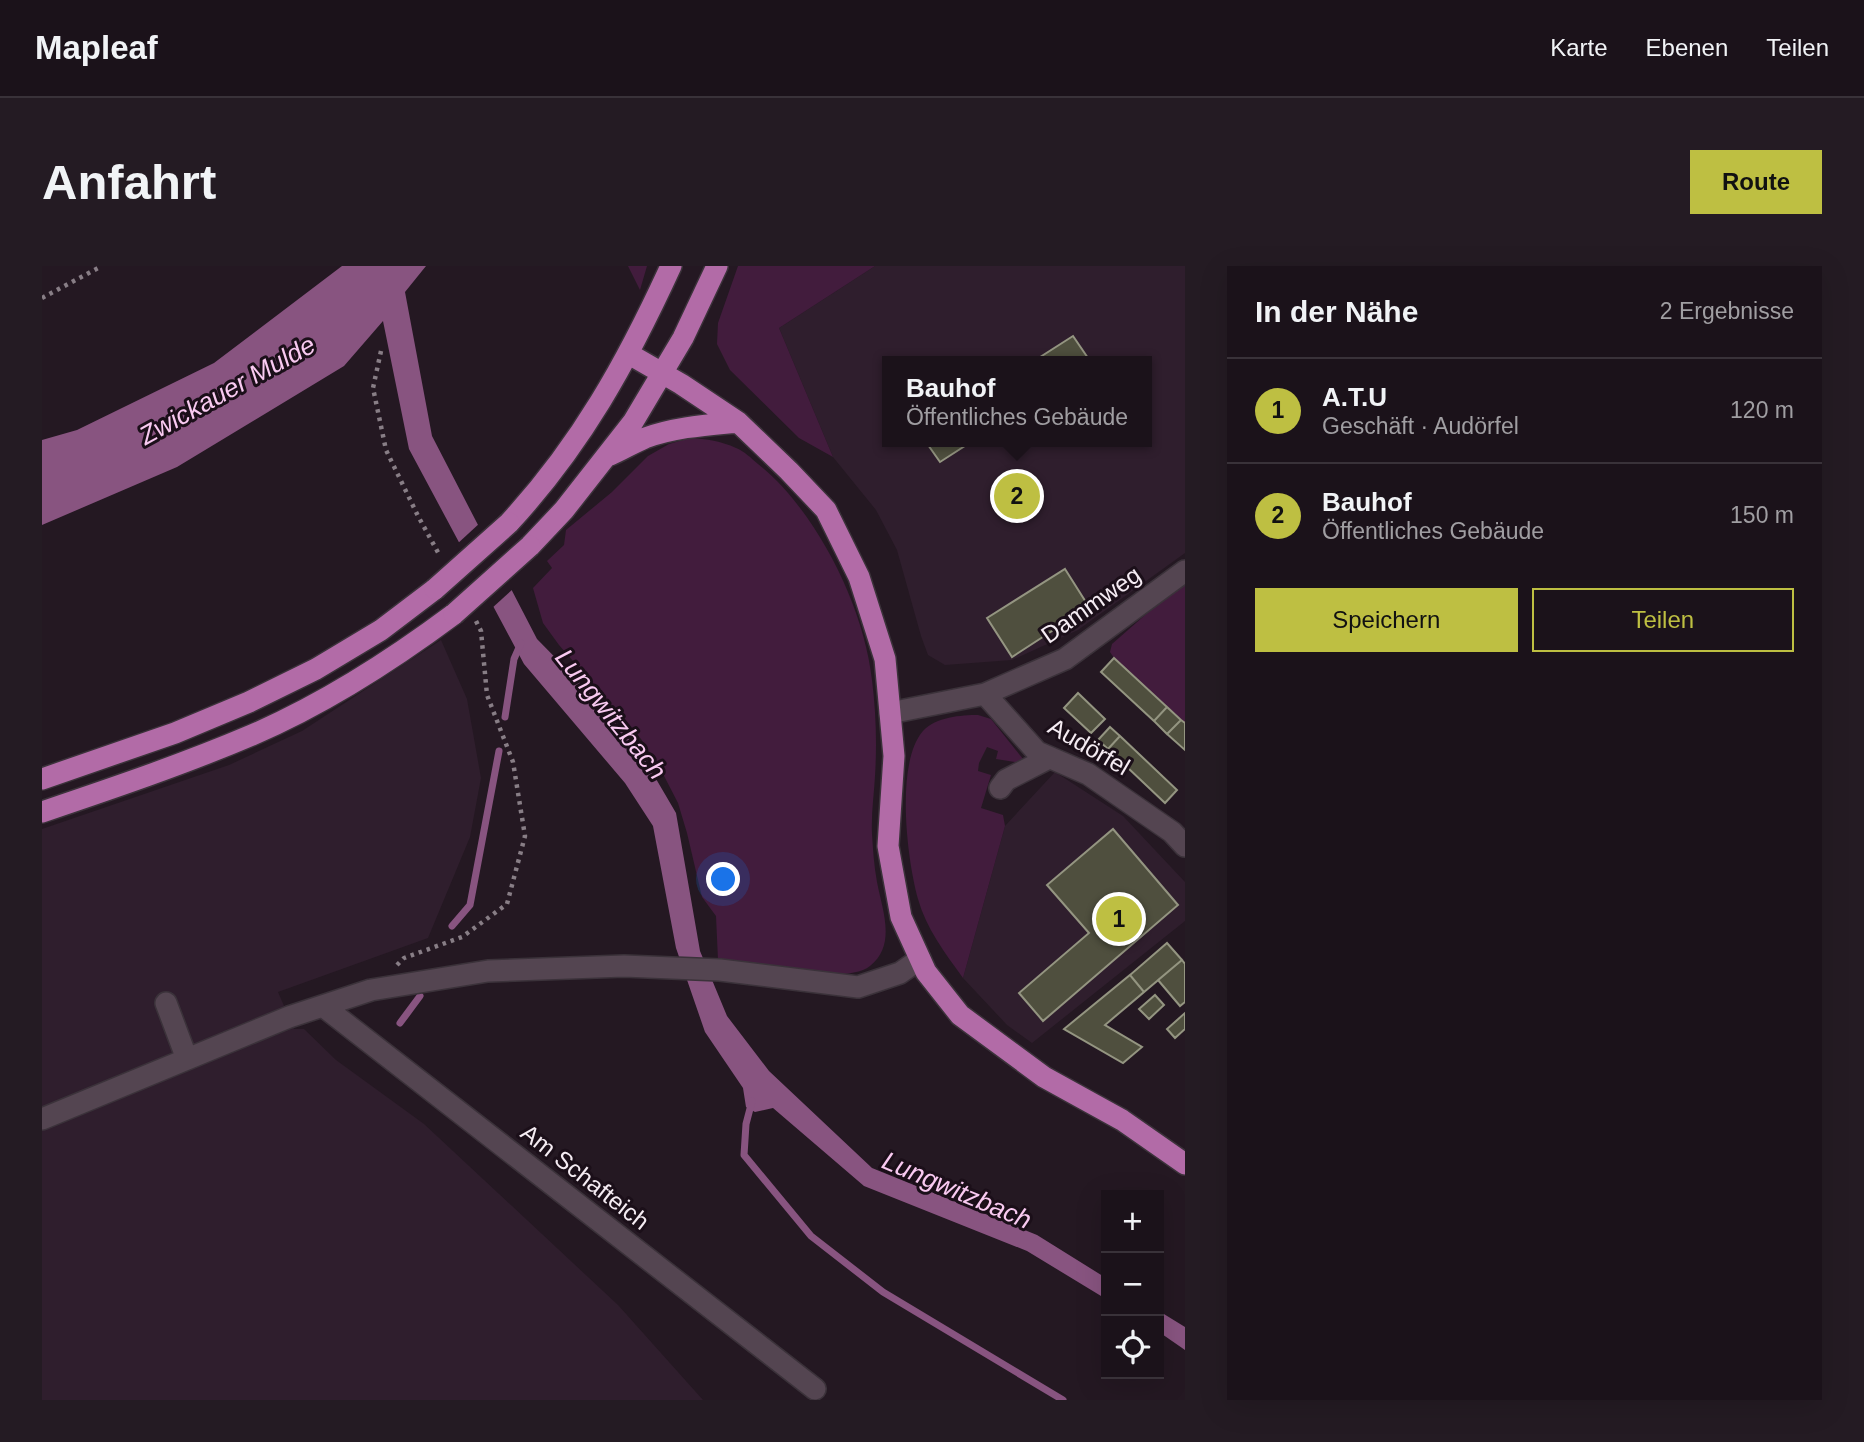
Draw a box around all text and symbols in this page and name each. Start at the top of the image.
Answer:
text: Mapleaf [35,29,158,66]
text: Karte [1550,34,1608,61]
text: Ebenen [1646,34,1728,61]
text: Teilen [1766,34,1829,61]
button: Route [1690,150,1822,214]
text: Anfahrt [42,155,216,209]
text: In der Nähe [1255,295,1418,328]
text: 2 Ergebnisse [1660,298,1794,324]
water label: Zwickauer Mulde [133,329,320,451]
popup [882,356,1152,447]
text: Bauhof [906,373,996,403]
text: A.T.U [1322,382,1387,412]
text: 1 [1272,397,1284,423]
text: 120 m [1730,397,1794,423]
text: Öffentliches Gebäude [906,404,1128,430]
text: Geschäft · Audörfel [1322,413,1519,439]
pin: 2 [994,470,1040,522]
text: Bauhof [1322,487,1412,517]
text: 2 [1272,502,1284,528]
text: 150 m [1730,502,1794,528]
text: Öffentliches Gebäude [1322,518,1544,544]
street label: Dammweg [1036,561,1145,649]
button: Speichern [1255,588,1518,652]
button: Teilen [1532,588,1794,652]
water label: Lungwitzbach [549,643,673,785]
street label: Audörfel [1044,713,1135,781]
your location [706,862,740,896]
pin: 1 [1096,893,1142,945]
street label: Am Schafteich [516,1118,655,1235]
water label: Lungwitzbach [878,1145,1036,1235]
map controls [1101,1190,1164,1379]
button: + [1101,1190,1164,1253]
button: − [1101,1253,1164,1316]
button: locate [1101,1316,1164,1379]

